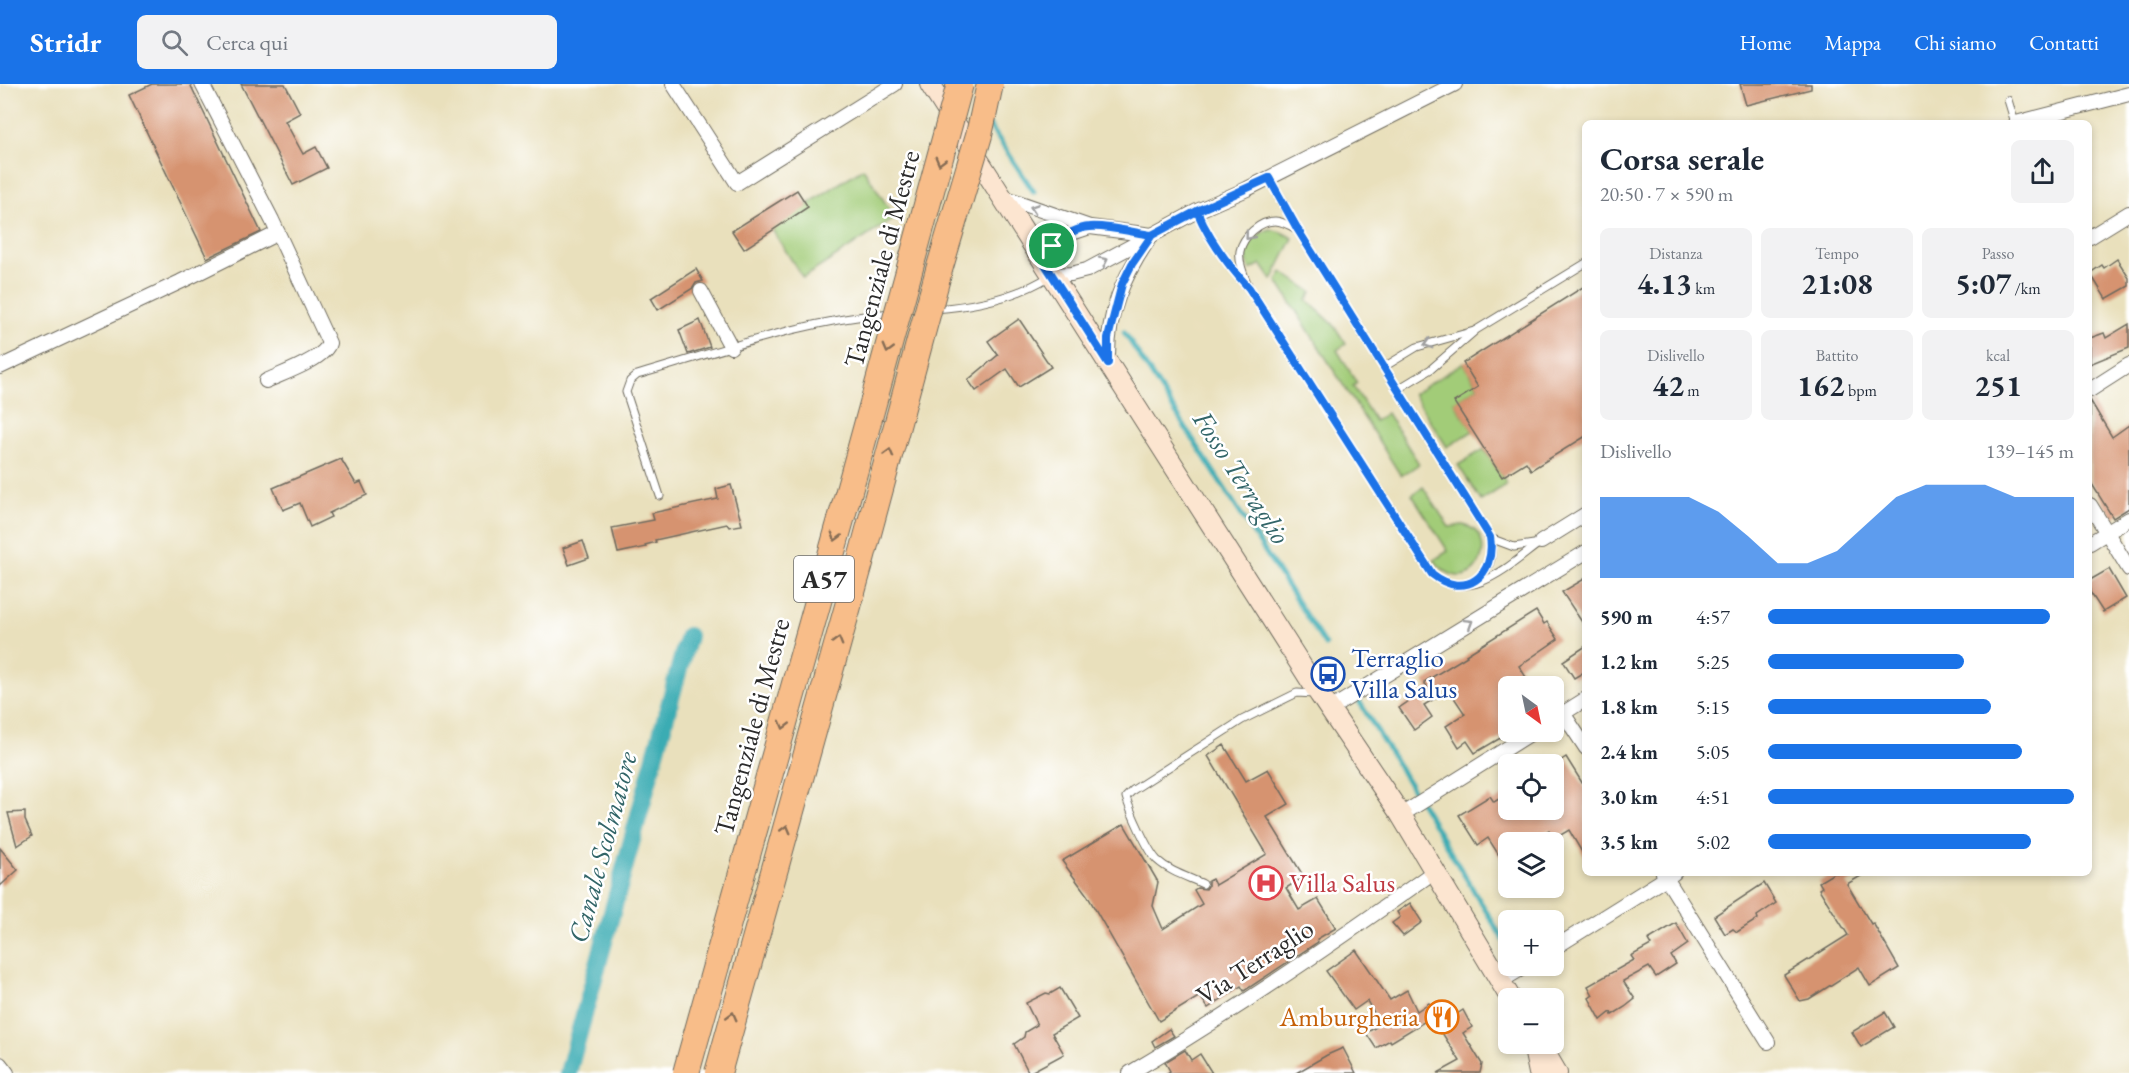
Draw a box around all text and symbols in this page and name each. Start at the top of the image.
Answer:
search box [137,15,557,69]
text: Stridr [30,24,101,60]
icon: search [158,26,191,59]
text: Cerca qui [206,28,288,57]
text: Home [1740,29,1792,56]
text: Mappa [1825,29,1881,56]
text: Chi siamo [1914,29,1996,56]
text: Contatti [2029,29,2099,56]
text: Corsa serale [1600,137,1764,180]
button: share [2011,140,2074,203]
street label: Tangenziale di Mestre [836,146,927,371]
one-way arrow [934,156,947,166]
text: 20:50 · 7 × 590 m [1600,181,1733,207]
one-way arrow [1029,203,1040,215]
pin [1026,220,1077,271]
icon: arrive [1035,229,1068,262]
one-way arrow [1246,230,1257,241]
text: Distanza [1649,243,1703,264]
text: Tempo [1815,243,1859,264]
text: Passo [1982,243,2014,264]
one-way arrow [1098,257,1109,269]
text: 4.13 [1637,264,1692,303]
text: 21:08 [1801,264,1873,303]
text: 5:07 [1955,264,2011,303]
text: km [1692,278,1715,299]
text: /km [2011,278,2041,299]
one-way arrow [1423,337,1434,349]
one-way arrow [883,343,895,354]
text: Dislivello [1647,345,1705,366]
text: Battito [1816,345,1858,366]
text: kcal [1986,345,2010,366]
text: 42 [1652,366,1684,405]
text: 162 [1797,366,1845,405]
text: 251 [1974,366,2022,405]
text: m [1684,380,1700,401]
text: bpm [1845,380,1877,401]
water label: Fosso Terraglio [1185,402,1299,551]
text: Dislivello [1600,438,1672,464]
text: 139–145 m [1986,438,2074,464]
one-way arrow [882,448,894,459]
one-way arrow [831,531,843,542]
road number: A57 [794,556,854,602]
text: 590 m [1600,604,1653,630]
text: 4:57 [1696,604,1730,630]
street label: Tangenziale di Mestre [706,614,797,839]
one-way arrow [1463,619,1473,631]
one-way arrow [831,636,843,647]
place label: Terraglio Villa Salus [1351,640,1457,706]
text: 1.2 km [1600,649,1658,675]
text: 5:25 [1696,649,1730,675]
bus stop icon: Terraglio Villa Salus [1310,656,1346,692]
north arrow [1498,676,1564,742]
map controls [1498,676,1564,1054]
text: 1.8 km [1600,694,1658,720]
text: 5:15 [1696,694,1730,720]
one-way arrow [779,719,791,730]
text: 2.4 km [1600,739,1658,765]
text: 5:05 [1696,739,1730,765]
water label: Canale Scolmatore [559,747,645,946]
button: locate [1498,754,1564,820]
text: 3.0 km [1600,784,1658,810]
text: 4:51 [1696,784,1730,810]
one-way arrow [778,824,791,834]
text: 3.5 km [1600,829,1658,855]
text: 5:02 [1696,829,1730,855]
button: layers [1498,832,1564,898]
hospital icon: Villa Salus [1248,865,1284,901]
place label: Villa Salus [1289,865,1395,900]
button: + [1498,910,1564,976]
street label: Via Terraglio [1189,911,1320,1013]
button: − [1498,988,1564,1054]
place label: Amburgheria [1279,999,1419,1034]
restaurant icon: Amburgheria [1424,999,1460,1035]
one-way arrow [725,1012,738,1022]

